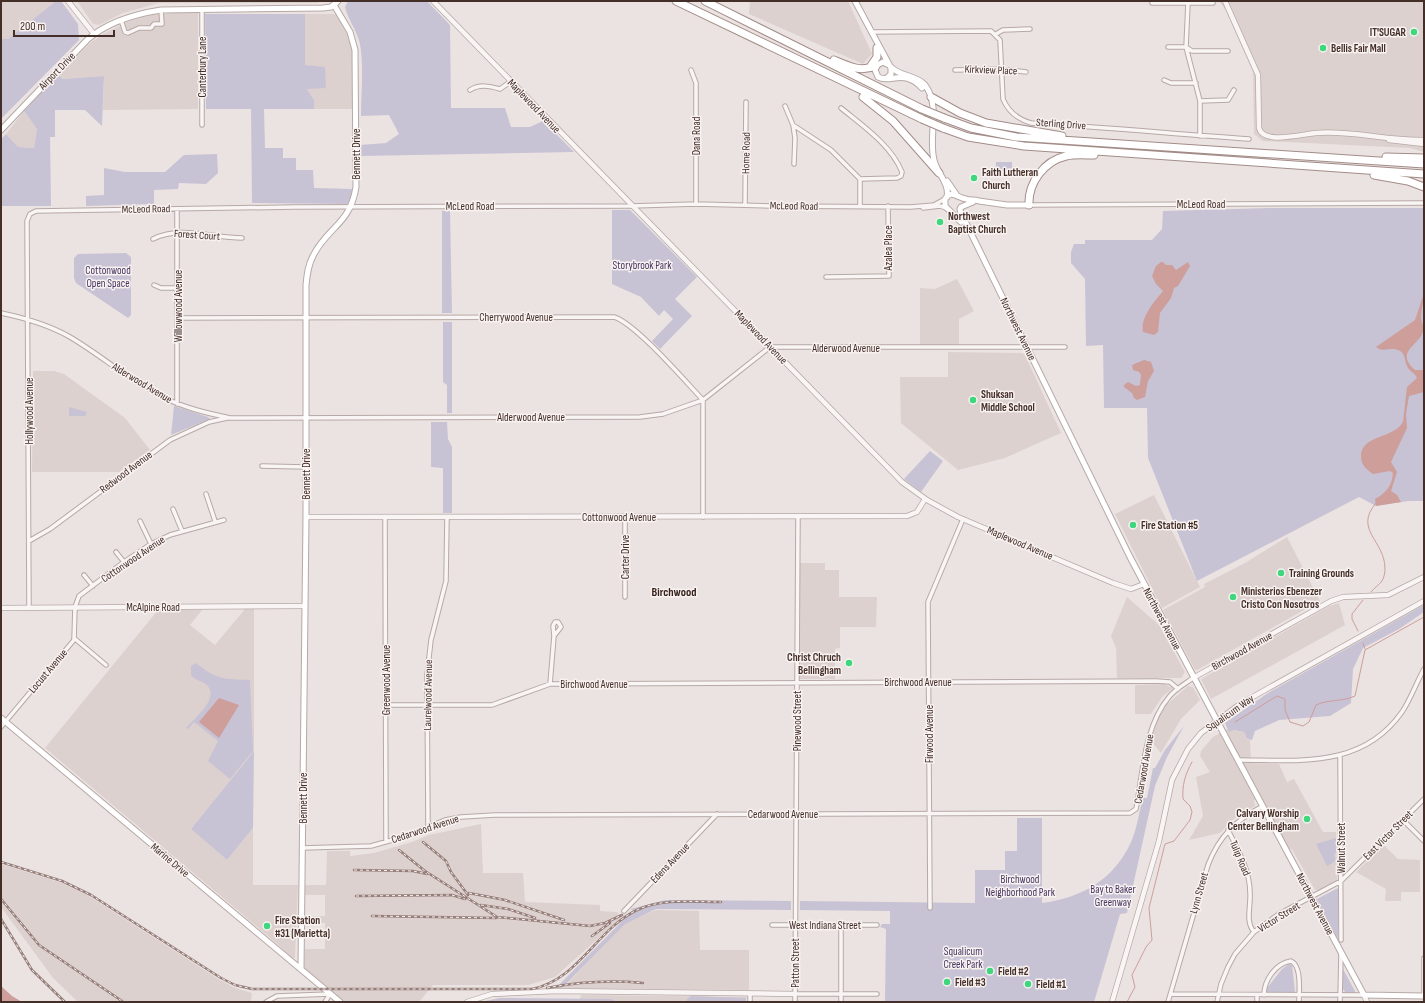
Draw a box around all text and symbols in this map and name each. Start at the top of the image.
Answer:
scale bar [14,12,114,38]
text: 200 m [20,19,46,34]
place label: IT'SUGAR [1370,26,1407,39]
marker: IT'SUGAR [1409,27,1419,37]
street label: Canterbury Lane [196,37,209,97]
place label: Bellis Fair Mall [1331,42,1386,55]
marker: Bellis Fair Mall [1318,43,1328,53]
street label: Airport Drive [35,50,78,93]
street label: Kirkview Place [964,63,1018,77]
street label: Maplewood Avenue [505,76,563,136]
street label: Dana Road [690,116,703,155]
street label: Sterling Drive [1036,116,1086,132]
street label: Bennett Drive [350,129,363,179]
street label: Home Road [739,132,753,174]
place label: Faith Lutheran Church [982,166,1038,192]
marker: Faith Lutheran Church [969,173,979,183]
street label: McLeod Road [1177,198,1226,211]
street label: McLeod Road [770,199,819,213]
street label: McLeod Road [446,200,495,213]
street label: McLeod Road [122,202,171,216]
place label: Northwest Baptist Church [948,210,1006,236]
marker: Northwest Baptist Church [935,217,945,227]
street label: Azalea Place [882,225,895,272]
street label: Forest Court [174,227,221,243]
park label: Storybrook Park [613,259,672,272]
park label: Cottonwood Open Space [85,264,131,290]
street label: Willowwood Avenue [172,270,185,342]
street label: Northwest Avenue [997,296,1039,362]
street label: Maplewood Avenue [732,307,790,367]
street label: Cherrywood Avenue [479,311,553,324]
street label: Alderwood Avenue [811,342,880,355]
street label: Alderwood Avenue [109,359,174,406]
street label: Hollywood Avenue [23,378,36,445]
place label: Shuksan Middle School [981,388,1035,414]
marker: Shuksan Middle School [968,395,978,405]
street label: Alderwood Avenue [496,411,565,424]
street label: Redwood Avenue [97,448,155,496]
street label: Bennett Drive [300,449,313,499]
street label: Cottonwood Avenue [582,511,656,524]
place label: Fire Station #5 [1141,519,1198,532]
marker: Fire Station #5 [1128,520,1138,530]
street label: Maplewood Avenue [985,523,1055,563]
street label: Cottonwood Avenue [99,533,167,585]
street label: Carter Drive [619,535,632,579]
place label: Training Grounds [1289,567,1354,580]
marker: Training Grounds [1276,568,1286,578]
district label: Birchwood [652,585,697,600]
place label: Ministerios Ebenezer Cristo Con Nosotros [1241,585,1323,611]
street label: Northwest Avenue [1140,586,1184,652]
marker: Ministerios Ebenezer Cristo Con Nosotros [1228,592,1238,602]
street label: McAlpine Road [126,601,180,614]
street label: Birchwood Avenue [1209,629,1275,673]
street label: Greenwood Avenue [380,645,393,715]
street label: Locust Avenue [26,646,70,696]
place label: Christ Chruch Bellingham [787,651,841,677]
marker: Christ Chruch Bellingham [844,658,854,668]
street label: Laurelwood Avenue [421,659,435,731]
street label: Birchwood Avenue [884,676,952,689]
street label: Birchwood Avenue [560,678,628,691]
street label: Pinewood Street [791,690,804,751]
street label: Squalicum Way [1204,691,1257,734]
street label: Firwood Avenue [923,705,936,763]
street label: Cedarwood Avenue [1131,733,1157,805]
street label: Bennett Drive [297,773,310,823]
place label: Calvary Worship Center Bellingham [1227,807,1299,833]
street label: East Victor Street [1360,807,1416,863]
street label: Cedarwood Avenue [748,808,818,821]
street label: Cedarwood Avenue [390,812,460,846]
marker: Calvary Worship Center Bellingham [1302,814,1312,824]
street label: Walnut Street [1335,822,1348,873]
street label: Tulip Road [1227,838,1253,878]
street label: Marine Drive [148,840,192,880]
street label: Edens Avenue [648,840,692,886]
street label: Lynn Street [1187,870,1211,915]
street label: Northwest Avenue [1293,871,1337,937]
park label: Birchwood Neighborhood Park [985,873,1056,899]
park label: Bay to Baker Greenway [1090,883,1136,909]
street label: Victor Street [1256,899,1303,935]
place label: Fire Station #31 (Marietta) [275,914,330,940]
street label: West Indiana Street [789,919,862,932]
marker: Fire Station #31 (Marietta) [262,921,272,931]
street label: Patton Street [789,938,802,988]
park label: Squalicum Creek Park [943,945,983,971]
place label: Field #2 [998,965,1029,978]
marker: Field #2 [985,966,995,976]
place label: Field #3 [955,976,986,989]
marker: Field #3 [942,977,952,987]
place label: Field #1 [1036,978,1067,991]
marker: Field #1 [1023,979,1033,989]

